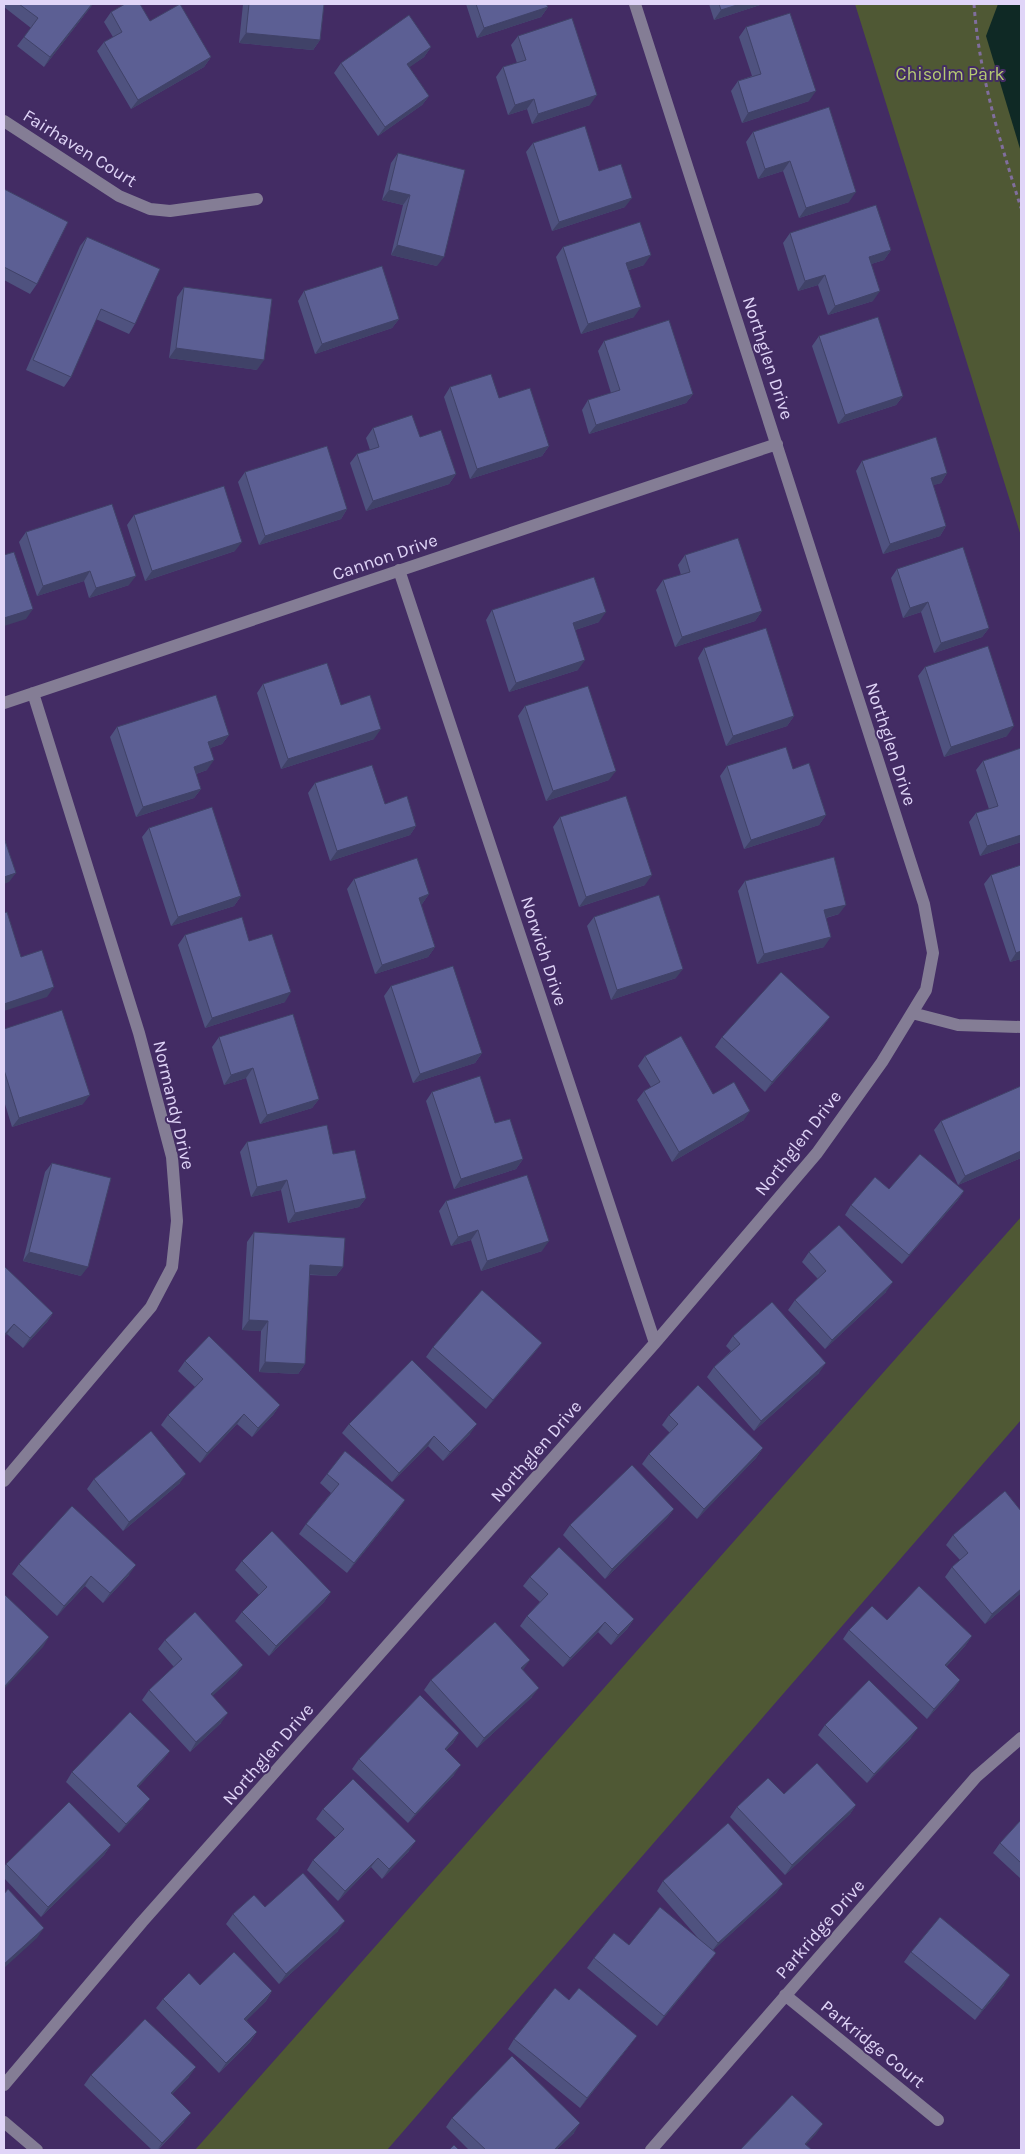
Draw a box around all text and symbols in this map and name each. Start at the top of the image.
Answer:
park label: Chisolm Park [895,63,1005,85]
street label: Fairhaven Court [19,104,141,192]
street label: Northglen Drive [738,294,798,422]
street label: Cannon Drive [330,529,440,585]
street label: Northglen Drive [861,680,921,808]
street label: Norwich Drive [516,894,572,1008]
street label: Normandy Drive [148,1038,200,1172]
street label: Northglen Drive [750,1086,846,1200]
street label: Northglen Drive [486,1396,586,1506]
street label: Northglen Drive [218,1699,318,1809]
street label: Parkridge Drive [771,1875,869,1983]
street label: Parkridge Court [816,1995,930,2093]

